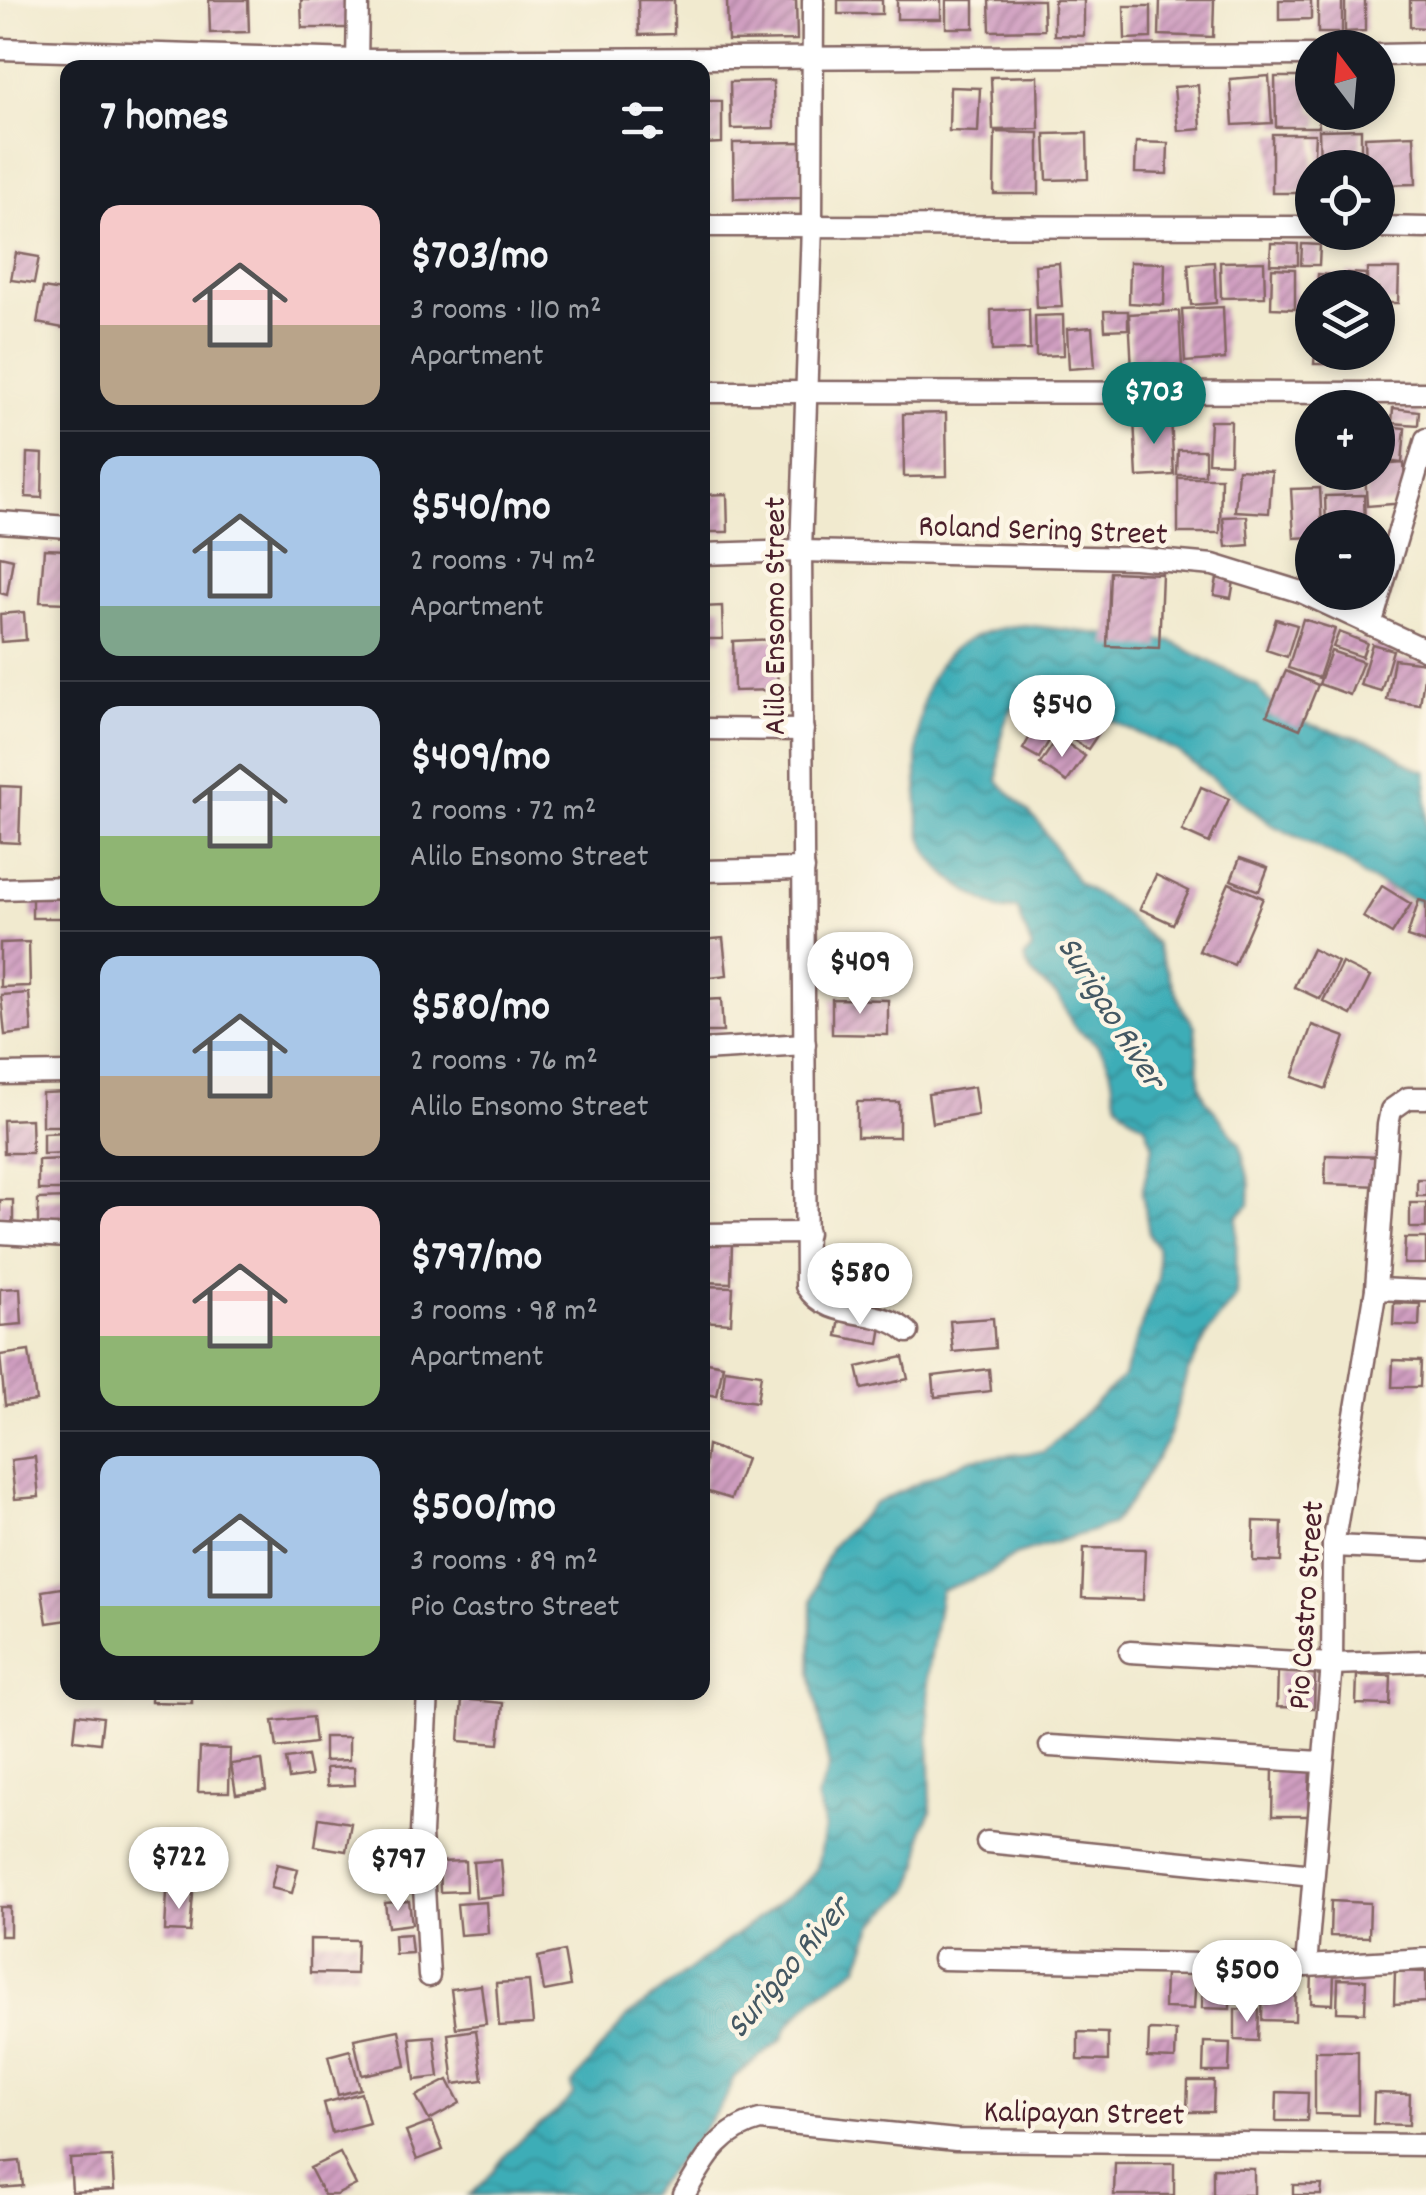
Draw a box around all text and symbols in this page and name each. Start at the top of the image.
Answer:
north arrow [1295,30,1395,130]
map controls [1295,30,1395,610]
text: 7 homes [100,90,229,150]
icon: filters [615,93,670,148]
button: locate [1295,150,1395,250]
text: $703/mo [410,229,548,289]
icon: home [180,245,300,365]
button: layers [1295,270,1395,370]
text: 3 rooms · 110 m² [410,289,602,335]
text: Apartment [410,335,544,381]
pin: $703 [1095,362,1213,447]
text: $703 [1124,371,1184,417]
button: + [1295,390,1395,490]
text: $540/mo [410,480,551,540]
icon: home [180,496,300,616]
street label: Alilo Ensomo Street [755,497,801,735]
street label: Roland Sering Street [917,506,1168,560]
button: − [1295,510,1395,610]
text: 2 rooms · 74 m² [410,540,596,586]
text: Apartment [410,586,544,632]
pin: $540 [1003,675,1121,760]
text: $540 [1031,684,1093,730]
text: $409/mo [410,730,550,790]
icon: home [180,746,300,866]
text: 2 rooms · 72 m² [410,790,596,836]
text: Alilo Ensomo Street [410,836,648,882]
water label: Surigao River [1042,928,1178,1103]
pin: $409 [801,932,919,1017]
text: $409 [829,941,891,987]
text: $580/mo [410,980,550,1040]
icon: home [180,996,300,1116]
text: 2 rooms · 76 m² [410,1040,598,1086]
text: Alilo Ensomo Street [410,1086,648,1132]
text: $797/mo [410,1230,542,1290]
pin: $580 [801,1243,919,1328]
icon: home [180,1246,300,1366]
text: $580 [829,1252,891,1298]
text: 3 rooms · 98 m² [410,1290,598,1336]
text: Apartment [410,1336,544,1382]
text: $500/mo [410,1480,556,1540]
icon: home [180,1496,300,1616]
street label: Pio Castro Street [1279,1499,1339,1711]
text: 3 rooms · 89 m² [410,1540,598,1586]
text: Pio Castro Street [410,1586,619,1632]
pin: $722 [120,1827,238,1912]
pin: $797 [339,1829,457,1914]
text: $722 [151,1836,207,1882]
text: $797 [370,1838,426,1884]
water label: Surigao River [715,1884,867,2051]
pin: $500 [1188,1940,1306,2025]
text: $500 [1214,1949,1280,1995]
street label: Kalipayan Street [983,2091,1185,2141]

